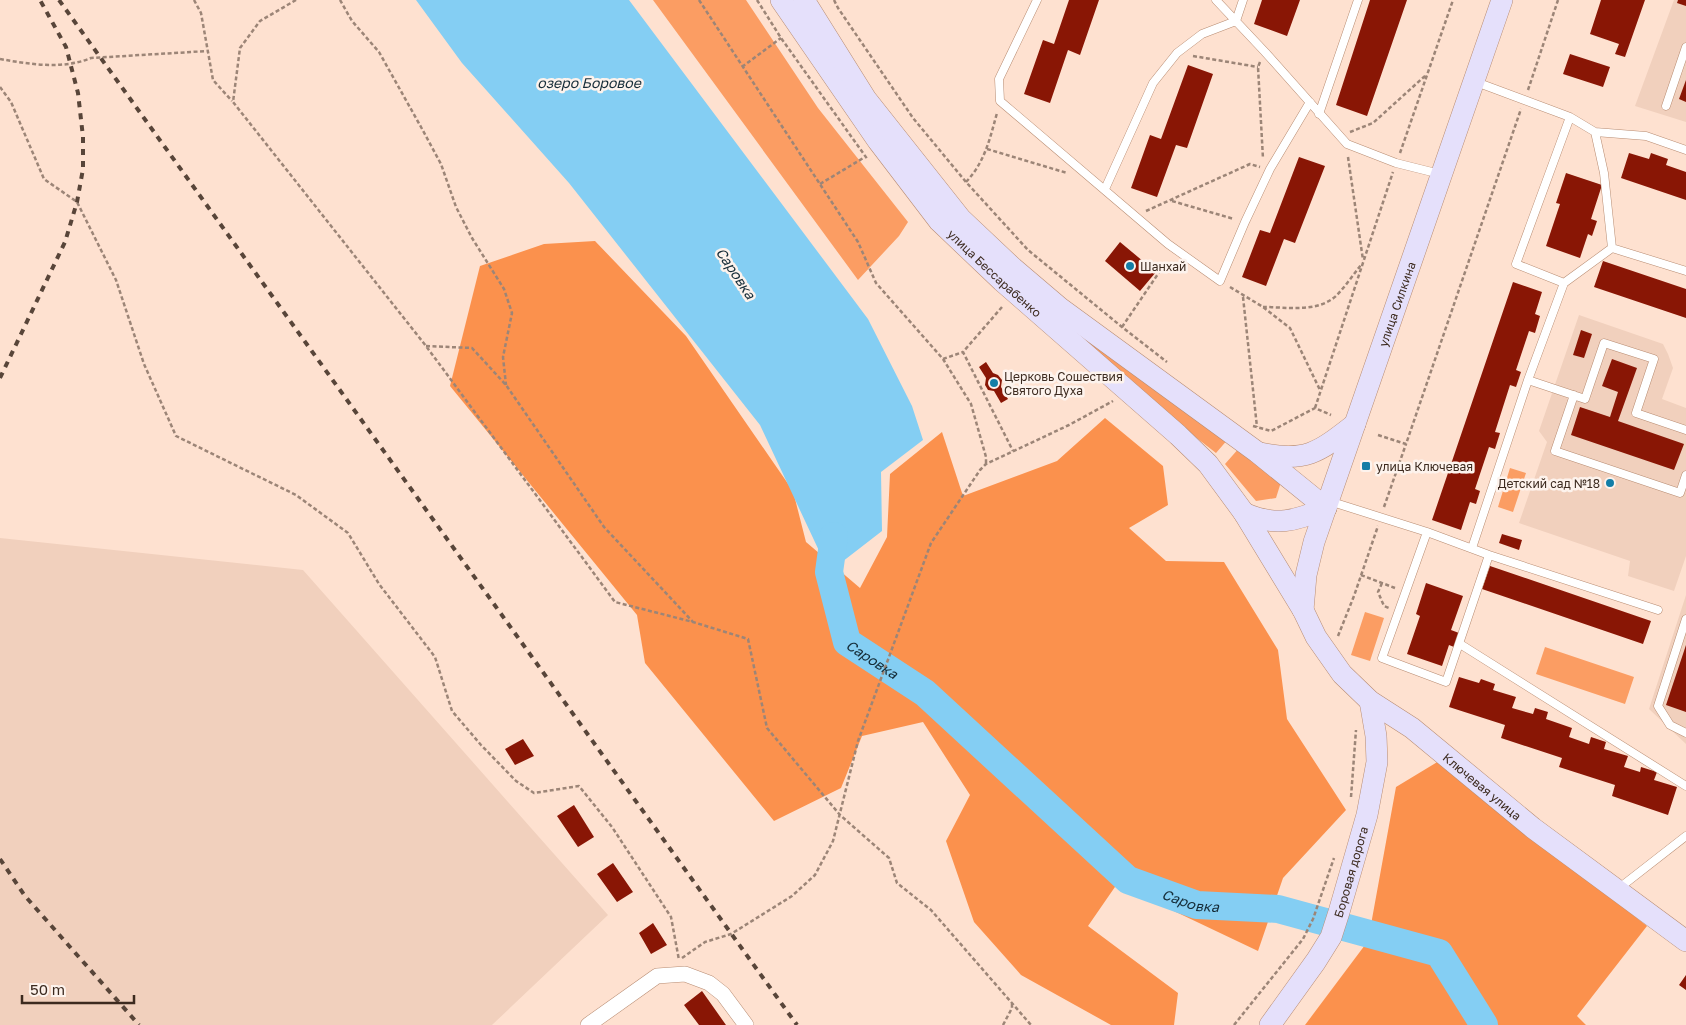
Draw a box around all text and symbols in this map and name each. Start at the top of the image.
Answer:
water label: озеро Боровое [537,74,642,91]
street label: улица Бессарабенко [945,226,1045,320]
water label: Саровка [713,244,760,303]
place label: Шанхай [1140,259,1186,274]
street label: улица Силкина [1375,259,1418,349]
marker: Шанхай [1124,260,1136,272]
place label: Церковь Сошествия Святого Духа [1004,369,1123,398]
marker: Церковь Сошествия Святого Духа [988,377,1000,389]
place label: улица Ключевая [1376,459,1473,474]
marker: улица Ключевая [1360,460,1372,472]
place label: Детский сад №18 [1498,476,1600,491]
marker: Детский сад №18 [1604,477,1616,489]
water label: Саровка [843,636,902,682]
street label: Ключевая улица [1440,749,1525,823]
street label: Боровая дорога [1330,825,1371,920]
water label: Саровка [1160,885,1220,915]
scale bar [22,972,135,1004]
text: 50 m [30,980,65,998]

